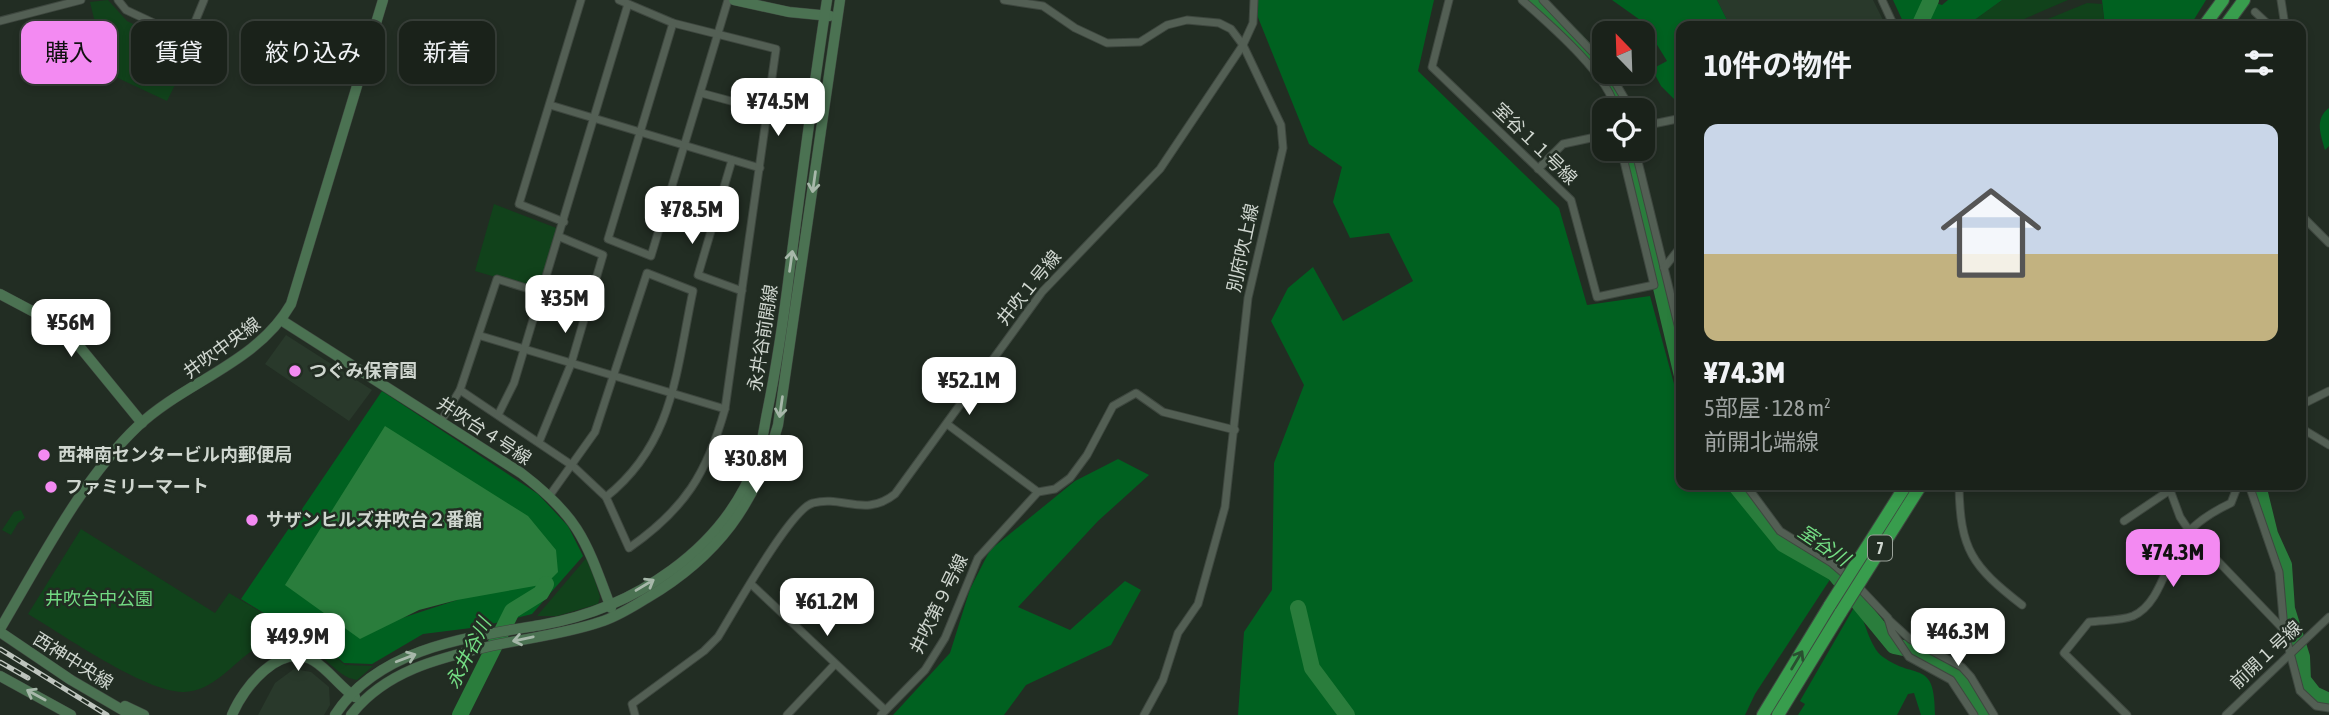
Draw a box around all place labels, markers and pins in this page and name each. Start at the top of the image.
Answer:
pin: ¥74.5M [721,78,835,138]
pin: ¥78.5M [635,187,749,246]
pin: ¥35M [524,276,606,335]
pin: ¥56M [30,300,112,359]
pin: ¥52.1M [912,358,1026,417]
place label: つぐみ保育園 [309,360,418,381]
marker: つぐみ保育園 [287,363,303,379]
pin: ¥30.8M [699,435,813,495]
place label: 西神南センタービル内郵便局 [58,444,292,465]
marker: 西神南センタービル内郵便局 [36,447,52,463]
place label: ファミリーマート [65,476,209,497]
marker: ファミリーマート [43,479,59,495]
place label: サザンヒルズ井吹台２番館 [266,509,482,530]
marker: サザンヒルズ井吹台２番館 [244,512,260,528]
pin: ¥74.3M [2116,530,2230,589]
pin: ¥61.2M [770,578,884,638]
pin: ¥46.3M [1901,608,2015,668]
pin: ¥49.9M [241,614,355,673]

